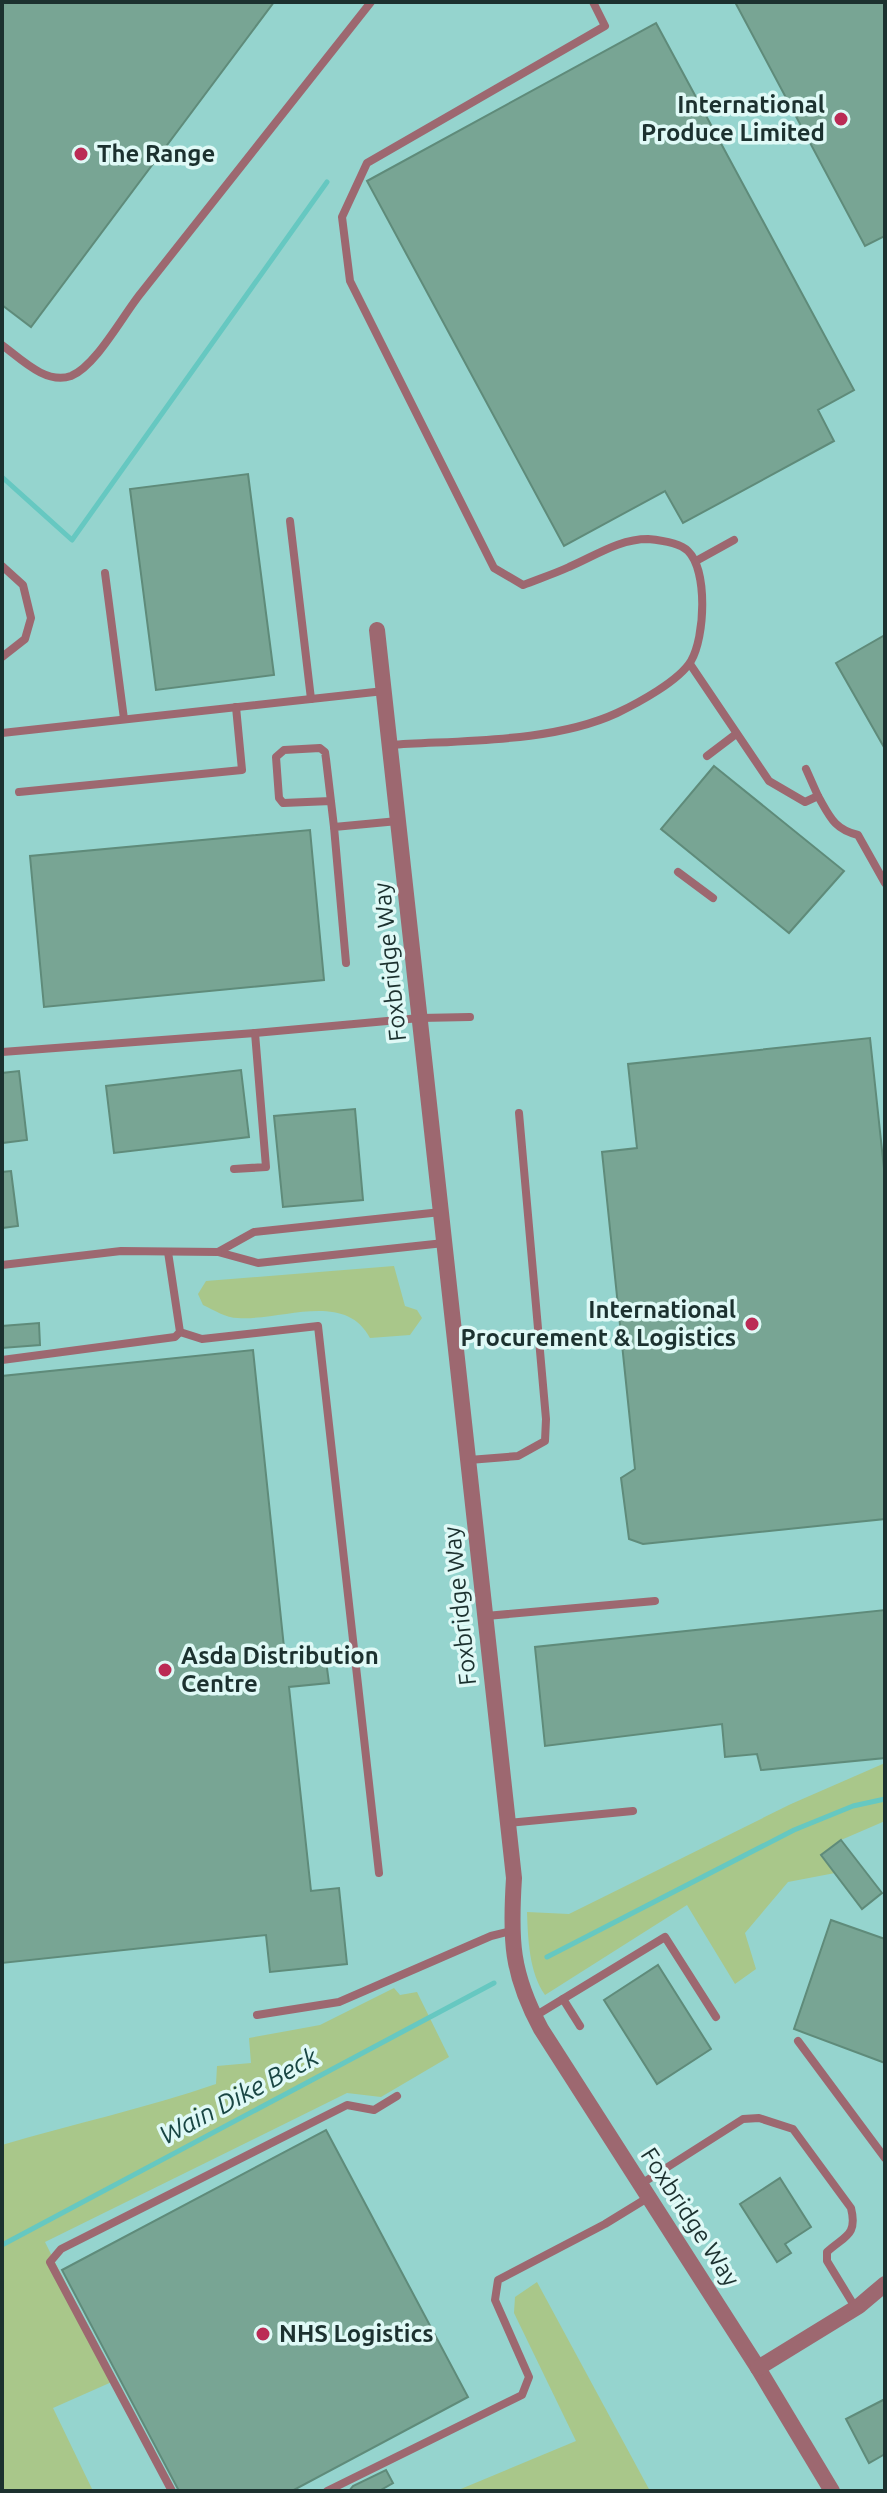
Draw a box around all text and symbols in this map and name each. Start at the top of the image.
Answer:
place label: International Produce Limited [641,91,825,146]
marker: International Produce Limited [832,110,850,128]
place label: The Range [97,140,215,167]
marker: The Range [72,145,90,163]
street label: Foxbridge Way [368,881,411,1043]
place label: International Procurement & Logistics [461,1296,736,1351]
marker: International Procurement & Logistics [743,1315,761,1333]
street label: Foxbridge Way [438,1525,481,1687]
place label: Asda Distribution Centre [181,1642,379,1697]
marker: Asda Distribution Centre [156,1661,174,1679]
water label: Wain Dike Beck [155,2041,323,2149]
street label: Foxbridge Way [636,2142,745,2291]
place label: NHS Logistics [279,2320,434,2347]
marker: NHS Logistics [254,2325,272,2343]

